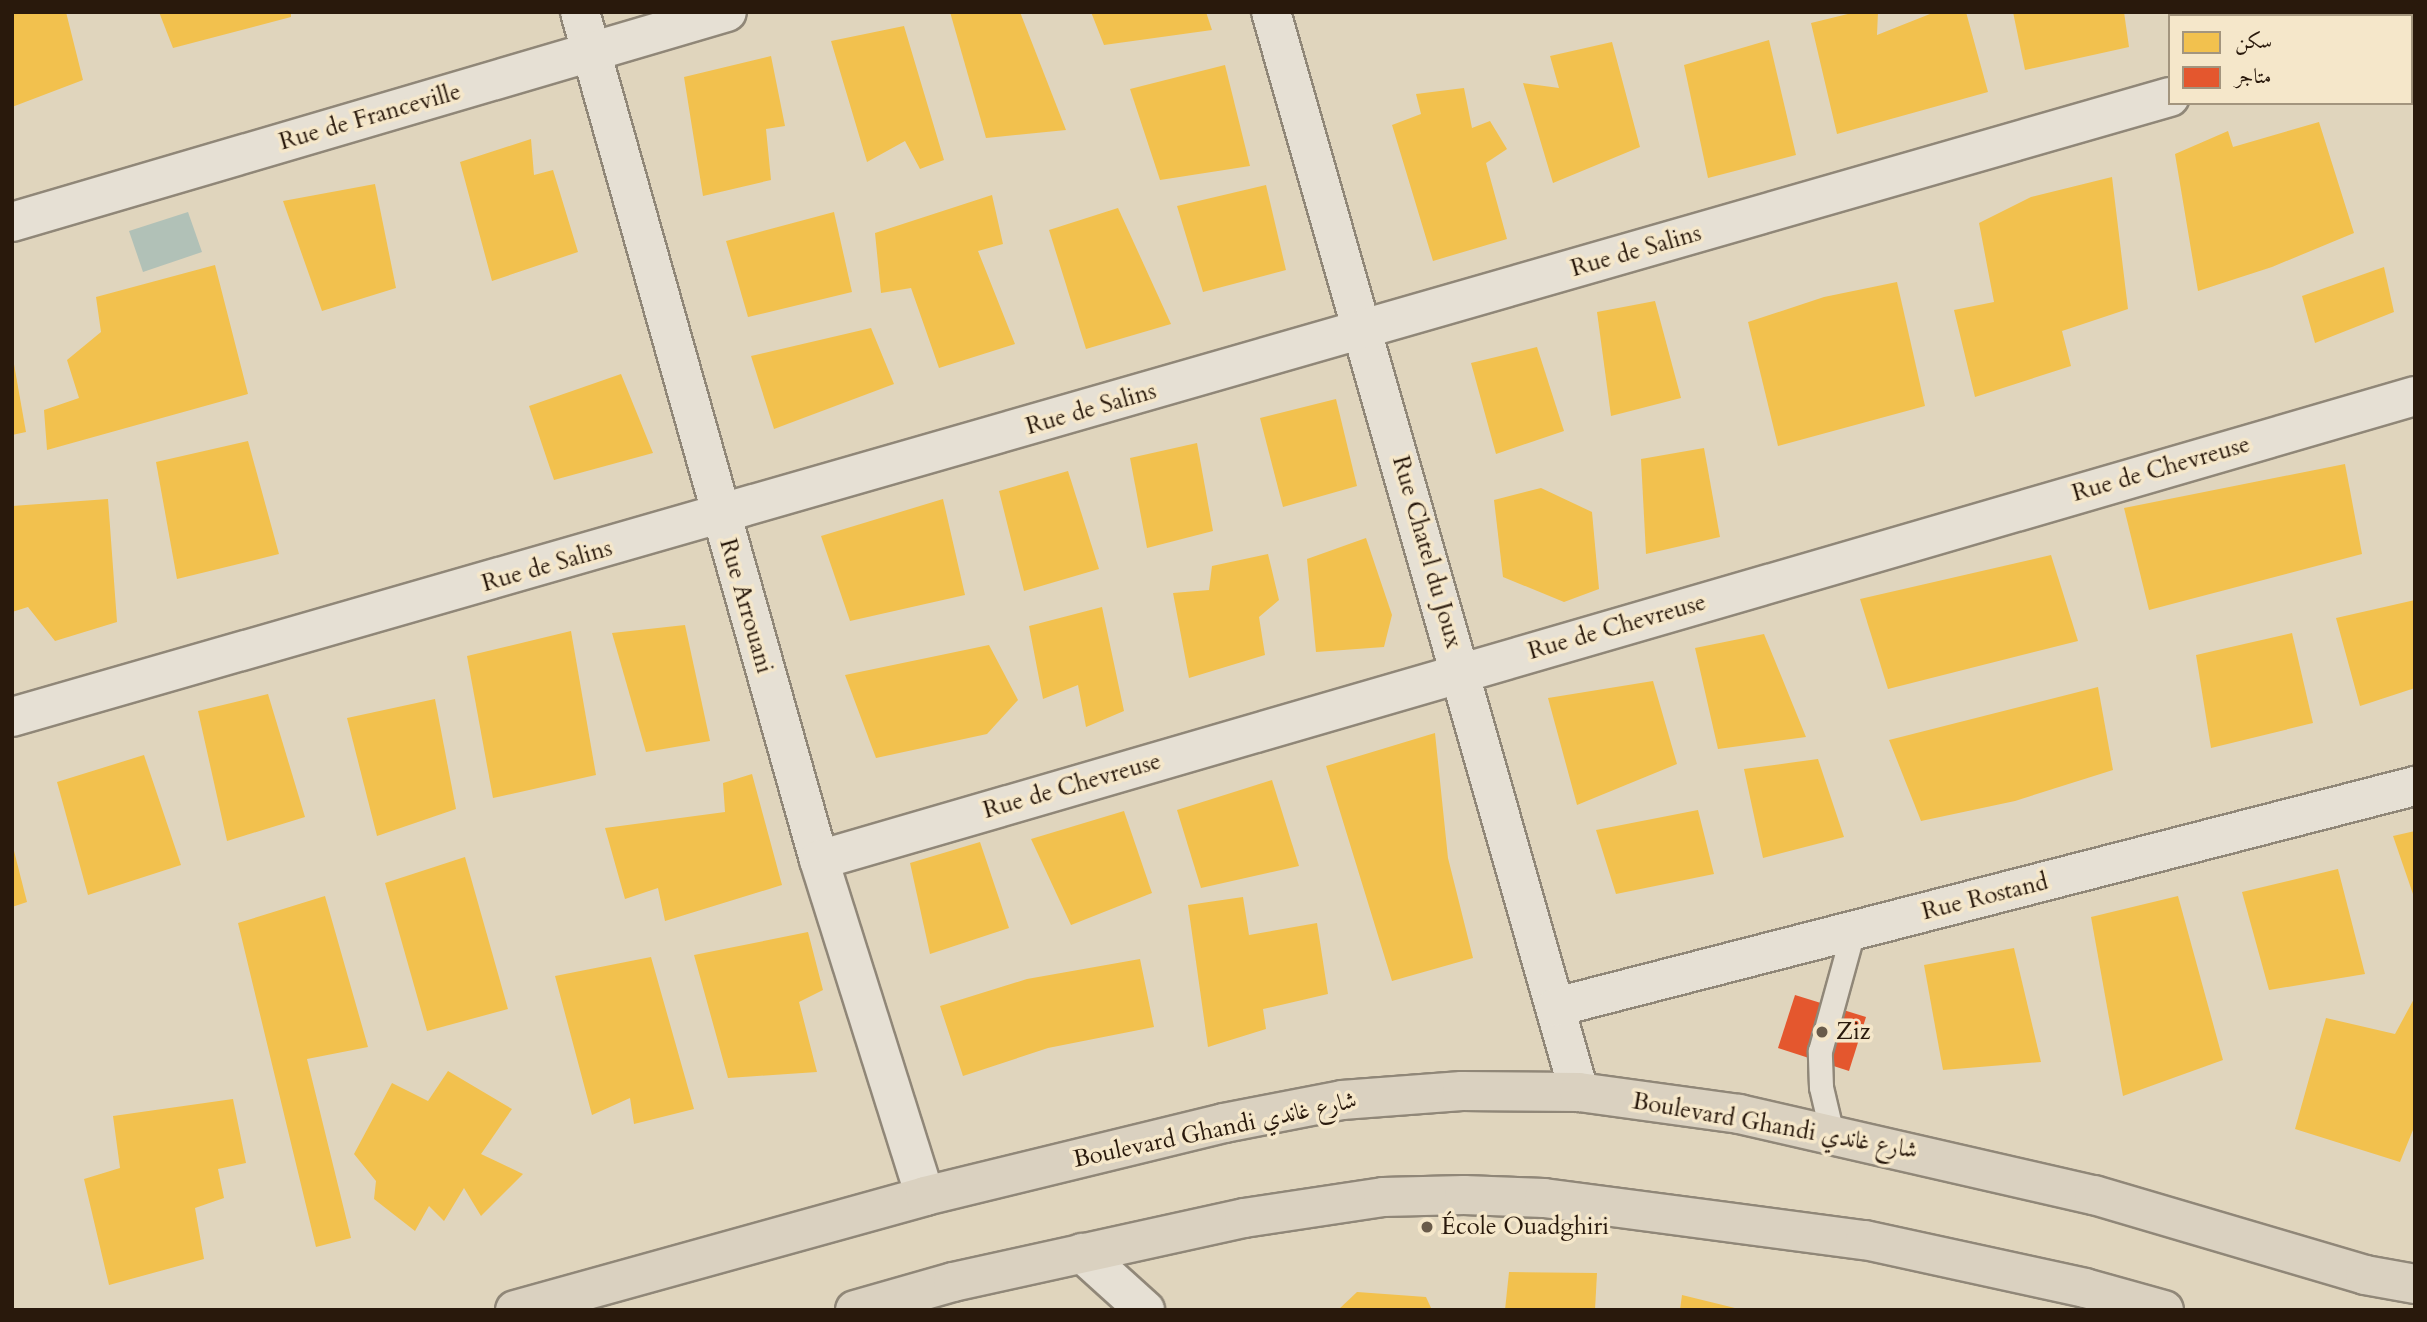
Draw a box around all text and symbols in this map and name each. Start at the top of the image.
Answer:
legend [2168,14,2413,105]
text: سكن [2235,27,2272,56]
text: متاجر [2235,62,2272,91]
street label: Rue de Franceville [276,77,464,157]
street label: Rue de Salins [1568,219,1704,283]
street label: Rue de Salins [1023,377,1159,441]
street label: Rue de Chevreuse [2069,430,2253,508]
street label: Rue Chatel du Joux [1386,453,1468,651]
street label: Rue de Salins [479,534,615,598]
street label: Rue Arrouani [713,535,779,677]
street label: Rue de Chevreuse [1525,588,1709,666]
street label: Rue de Chevreuse [980,747,1164,825]
street label: Rue Rostand [1919,867,2051,927]
place label: Ziz [1836,1018,1871,1046]
marker: Ziz [1814,1024,1830,1040]
street label: Boulevard Ghandi شارع غاندي [1071,1086,1359,1174]
street label: Boulevard Ghandi شارع غاندي [1630,1087,1920,1165]
place label: École Ouadghiri [1441,1213,1609,1241]
marker: École Ouadghiri [1419,1219,1435,1235]

